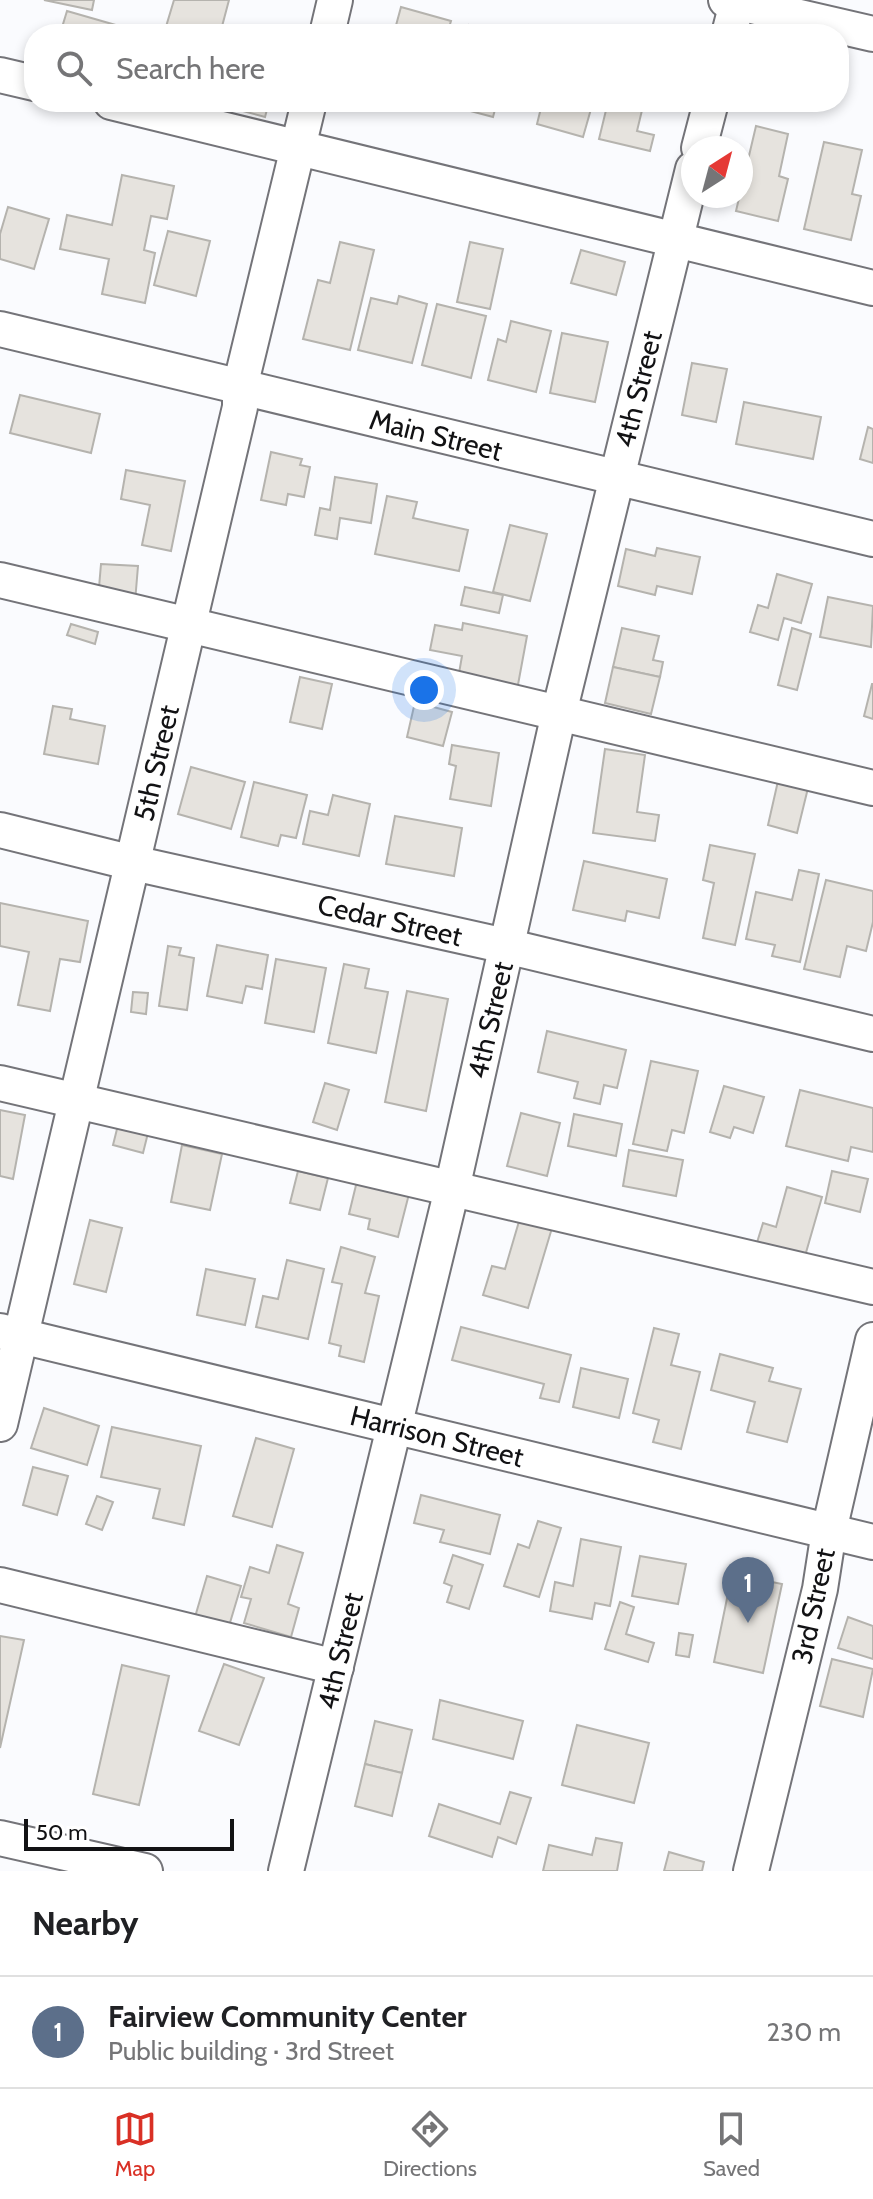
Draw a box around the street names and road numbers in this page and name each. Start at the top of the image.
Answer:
street label: 4th Street [607,327,669,451]
street label: Main Street [366,402,506,468]
street label: 5th Street [126,702,186,824]
street label: Cedar Street [314,887,466,953]
street label: 4th Street [460,958,520,1082]
street label: Harrison Street [347,1398,527,1474]
street label: 3rd Street [784,1545,842,1667]
street label: 4th Street [310,1589,370,1713]

